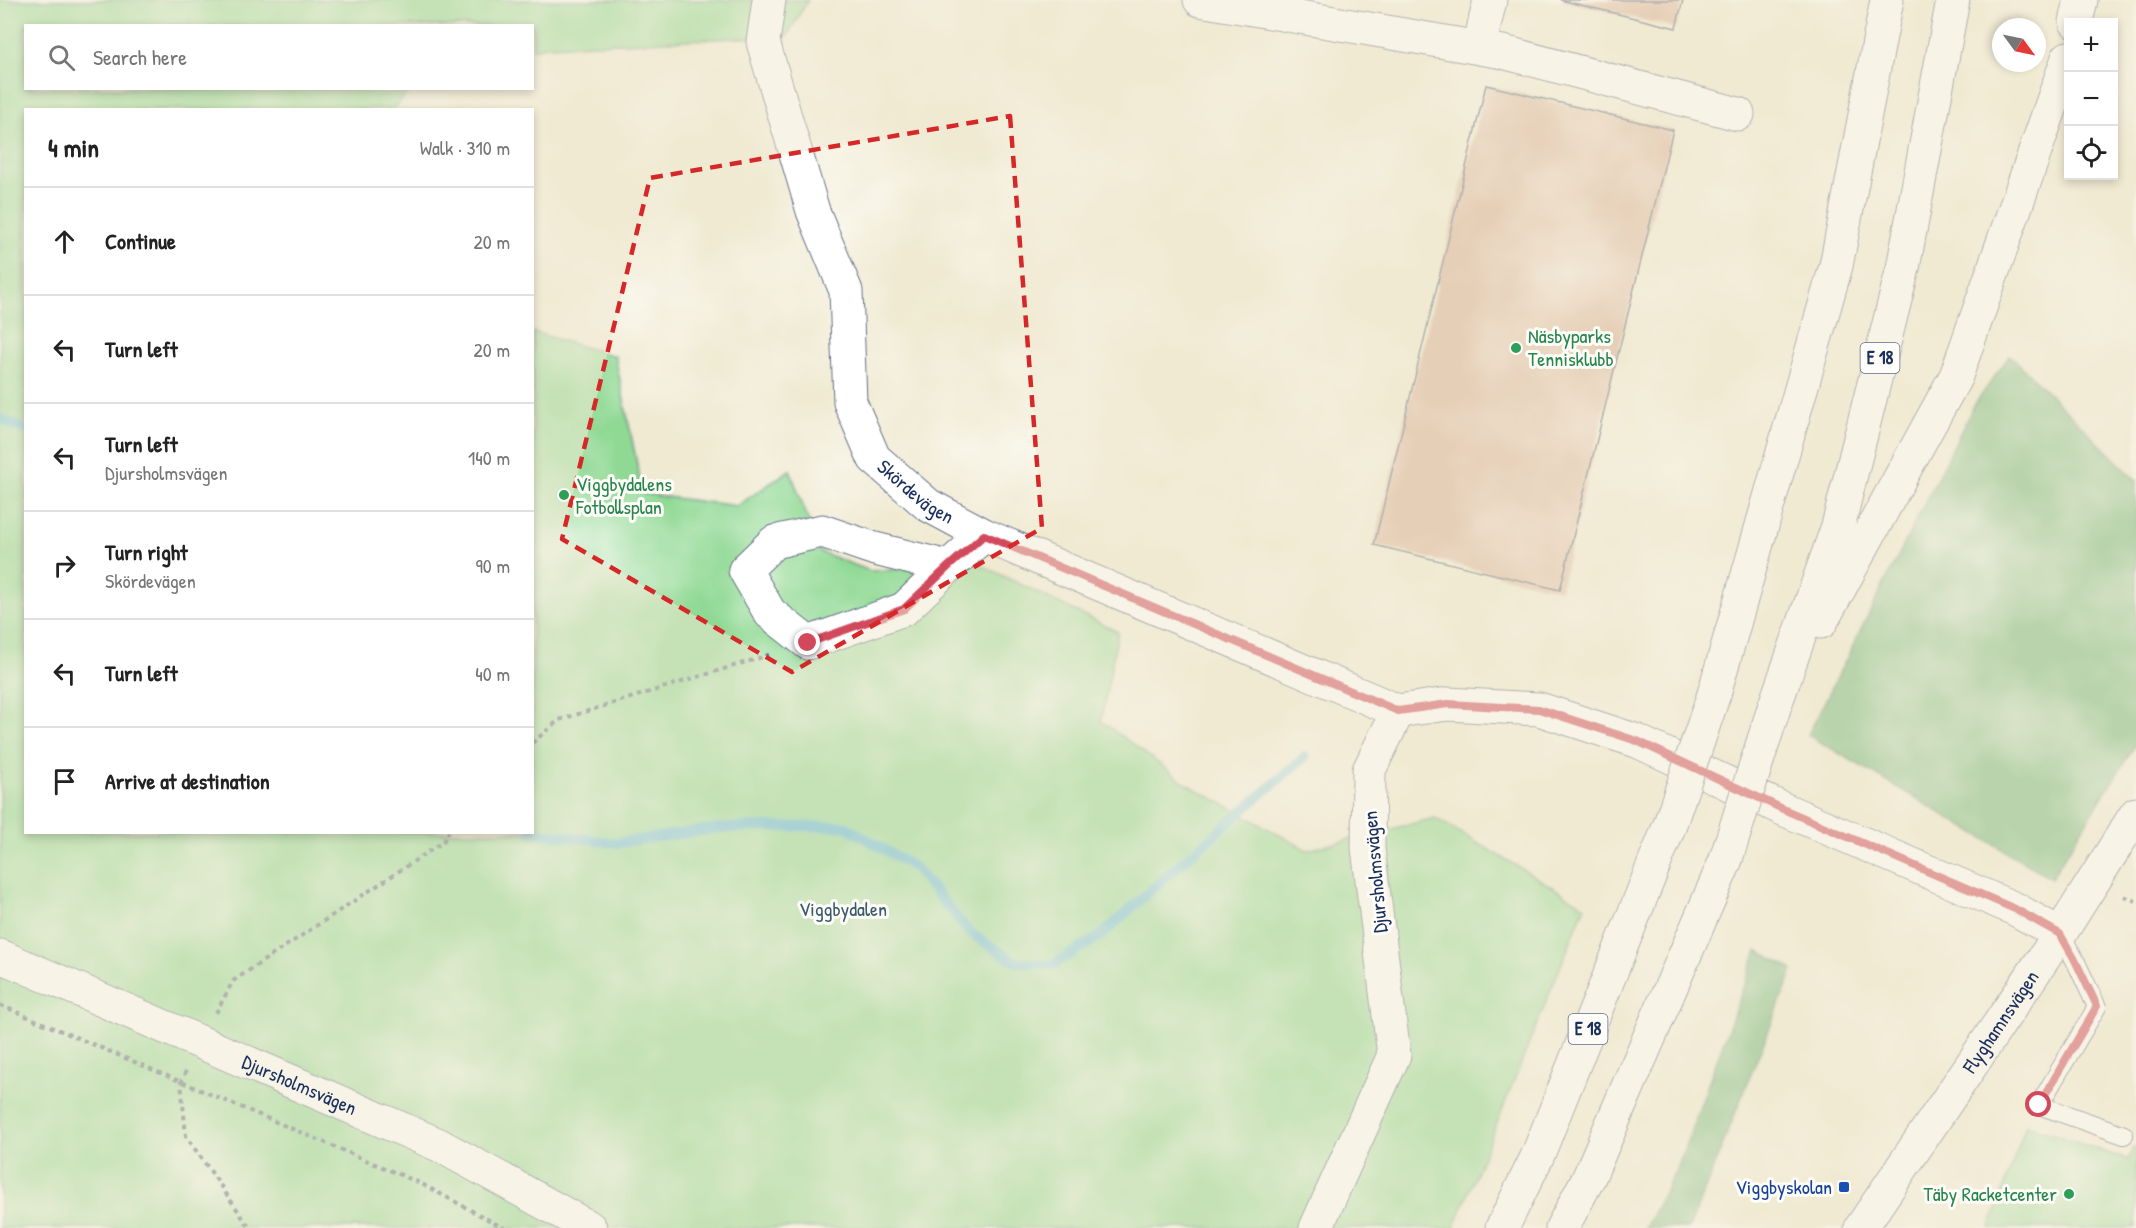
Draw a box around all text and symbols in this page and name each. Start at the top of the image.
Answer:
north arrow [1992,18,2046,72]
map controls [2064,18,2118,180]
button: + [2064,18,2118,72]
search box [24,24,534,90]
icon: search [45,41,78,74]
text: Search here [93,42,187,72]
button: − [2064,72,2118,126]
button: locate [2064,126,2118,180]
text: 4 min [48,130,99,165]
text: Walk · 310 m [420,134,510,161]
icon: ahead [48,225,81,258]
text: Continue [105,226,176,256]
text: 20 m [473,228,510,255]
place label: Näsbyparks Tennisklubb [1528,322,1614,372]
icon: left [48,333,81,366]
text: Turn left [105,334,178,364]
text: 20 m [473,336,510,363]
marker: Näsbyparks Tennisklubb [1509,341,1523,355]
road number: E 18 [1860,343,1900,373]
text: Turn left [105,429,178,459]
icon: left [48,441,81,474]
text: 140 m [468,444,510,471]
street label: Skördevägen [872,453,959,529]
text: Djursholmsvägen [105,459,227,486]
place label: Viggbydalens Fotbollsplan [575,470,672,520]
marker: Viggbydalens Fotbollsplan [557,488,571,502]
text: Turn right [105,537,188,567]
icon: right [48,549,81,582]
text: 90 m [476,552,510,579]
text: Skördevägen [105,567,196,594]
route end [794,629,820,655]
icon: left [48,657,81,690]
text: Turn left [105,658,178,688]
text: 40 m [475,660,510,687]
icon: arrive [48,765,81,798]
text: Arrive at destination [105,766,270,796]
street label: Djursholmsvägen [1356,810,1393,934]
park label: Viggbydalen [799,895,887,922]
street label: Flyghamnsvägen [1955,965,2045,1079]
road number: E 18 [1568,1014,1608,1044]
street label: Djursholmsvägen [238,1048,361,1121]
route start [2025,1091,2051,1117]
place label: Viggbyskolan [1736,1173,1832,1200]
marker: Viggbyskolan [1837,1180,1851,1194]
place label: Täby Racketcenter [1923,1180,2057,1207]
marker: Täby Racketcenter [2062,1187,2076,1201]

